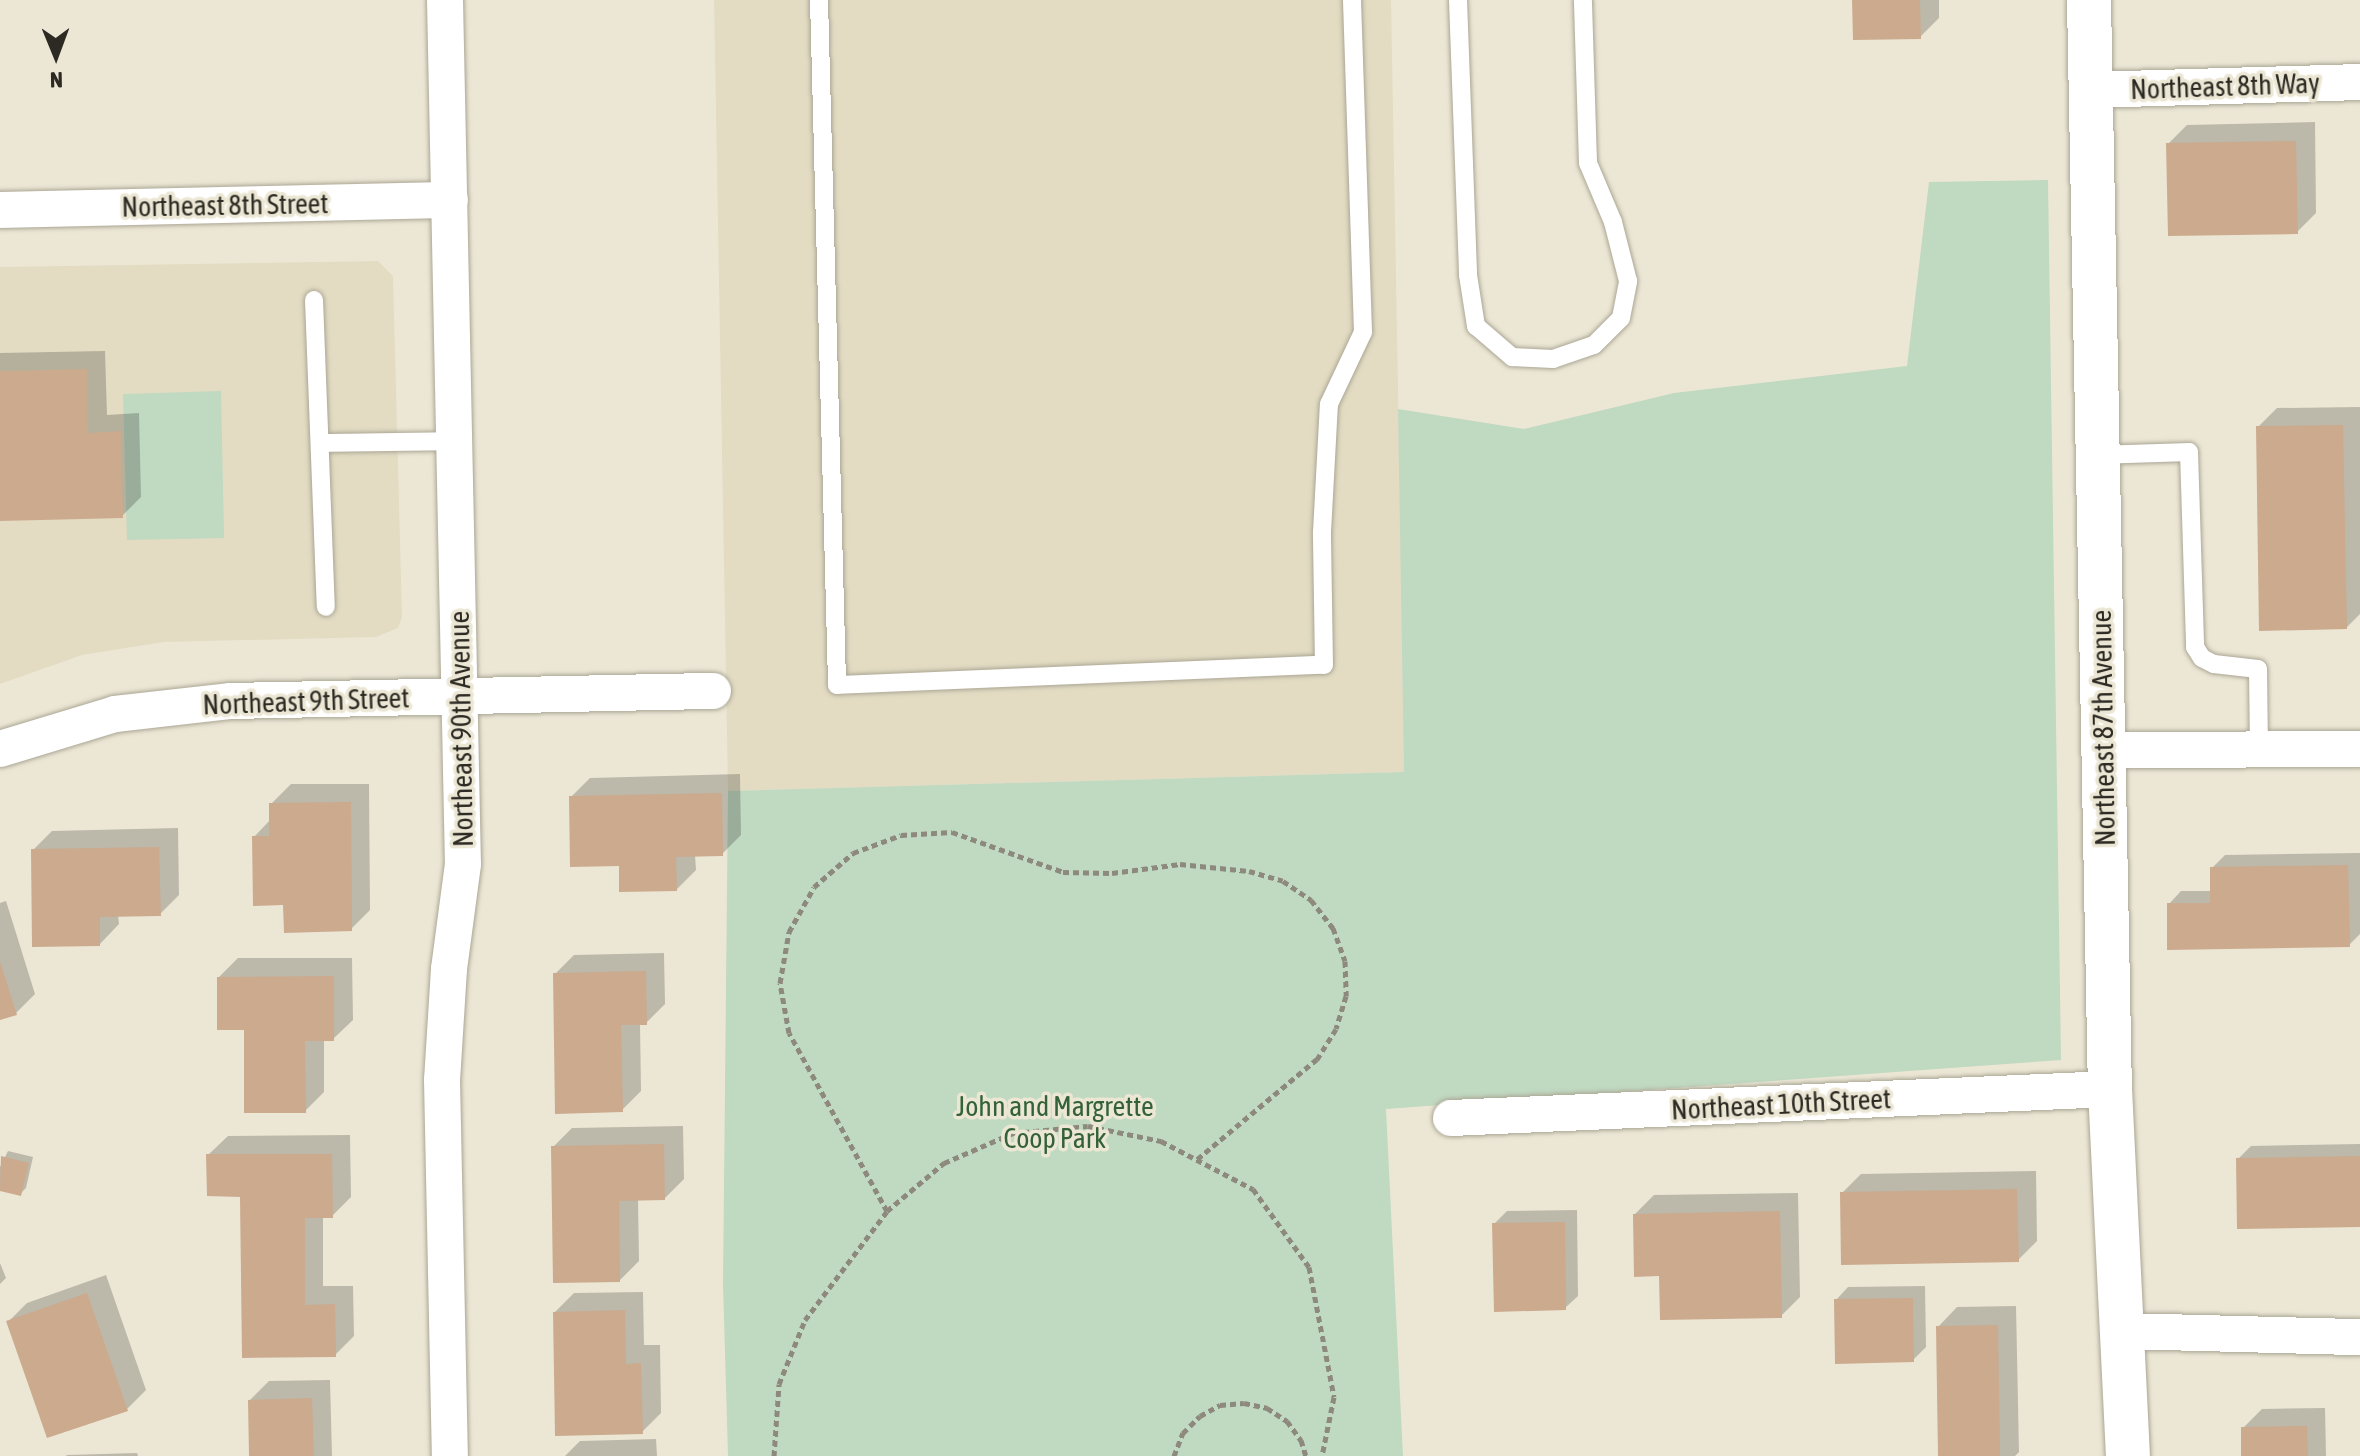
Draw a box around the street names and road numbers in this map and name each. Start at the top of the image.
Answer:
street label: Northeast 8th Way [2130,66,2320,106]
street label: Northeast 8th Street [121,186,329,224]
street label: Northeast 87th Avenue [2084,610,2122,846]
street label: Northeast 90th Avenue [442,611,480,847]
street label: Northeast 9th Street [202,681,410,721]
street label: Northeast 10th Street [1670,1081,1892,1127]

